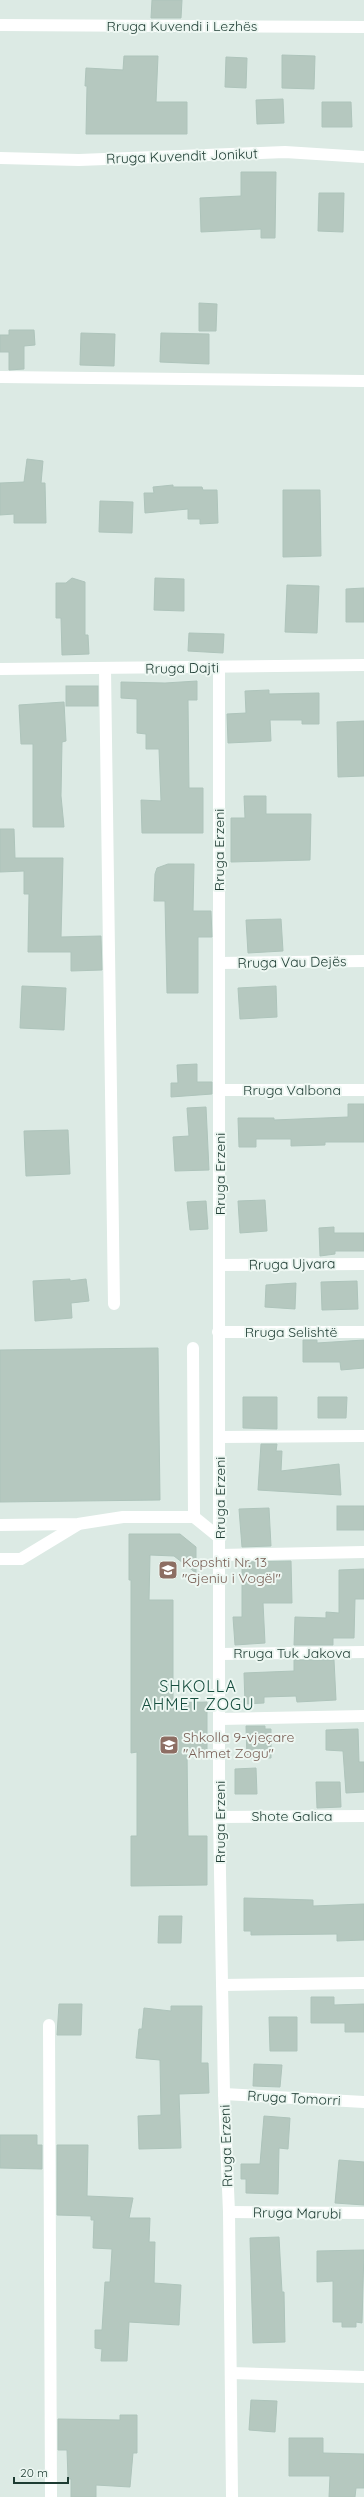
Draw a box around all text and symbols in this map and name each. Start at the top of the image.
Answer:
street label: Rruga Kuvendi i Lezhës [107,17,257,35]
street label: Rruga Kuvendit Jonikut [106,144,258,168]
street label: Rruga Dajti [145,658,219,678]
street label: Rruga Erzeni [210,809,228,891]
street label: Rruga Vau Dejës [237,952,347,972]
street label: Rruga Valbona [243,1081,341,1099]
street label: Rruga Erzeni [211,1133,229,1215]
street label: Rruga Ujvara [248,1254,336,1274]
street label: Rruga Selishtë [245,1323,337,1341]
street label: Rruga Erzeni [211,1457,229,1539]
place label: Kopshti Nr. 13 "Gjeniu i Vogël" [182,1553,281,1587]
school or university icon: Kopshti Nr. 13 "Gjeniu i Vogël" [157,1559,179,1581]
street label: Rruga Tuk Jakova [233,1644,351,1662]
district label: SHKOLLA AHMET ZOGU [141,1676,255,1714]
place label: Shkolla 9-vjeçare "Ahmet Zogu" [183,1728,294,1762]
school or university icon: Shkolla 9-vjeçare "Ahmet Zogu" [158,1734,180,1756]
street label: Rruga Erzeni [211,1781,229,1863]
street label: Shote Galica [251,1807,333,1825]
street label: Rruga Tomorri [247,2087,341,2109]
street label: Rruga Erzeni [216,2104,236,2188]
street label: Rruga Marubi [253,2203,341,2223]
scale bar [14,2459,68,2485]
text: 20 m [20,2465,48,2480]

